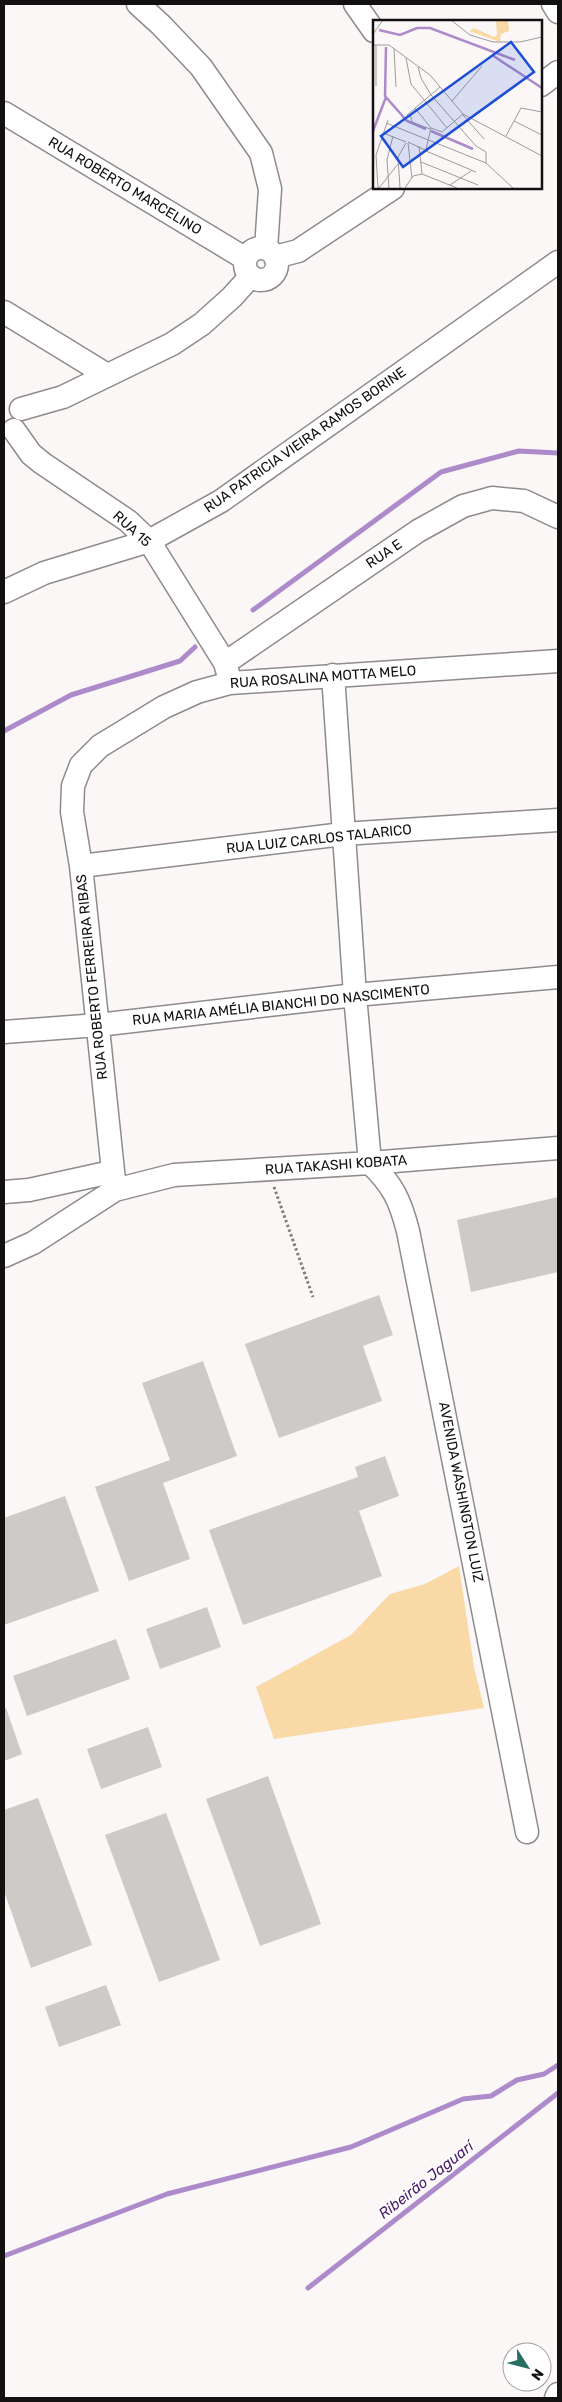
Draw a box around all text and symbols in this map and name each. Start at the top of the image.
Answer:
inset map [373,20,542,189]
street label: RUA ROBERTO MARCELINO [45,133,205,239]
street label: RUA PATRICIA VIEIRA RAMOS BORINE [201,363,409,517]
street label: RUA 15 [109,507,155,551]
street label: RUA E [363,536,405,572]
street label: RUA ROSALINA MOTTA MELO [229,662,417,692]
street label: RUA LUIZ CARLOS TALARICO [225,821,413,857]
street label: RUA ROBERTO FERREIRA RIBAS [73,873,111,1081]
street label: RUA MARIA AMÉLIA BIANCHI DO NASCIMENTO [131,980,430,1029]
street label: RUA TAKASHI KOBATA [264,1152,408,1178]
street label: AVENIDA WASHINGTON LUIZ [435,1400,487,1584]
water label: Ribeirão Jaguarí [375,2136,479,2223]
north arrow [502,2342,552,2392]
text: N [527,2365,547,2383]

